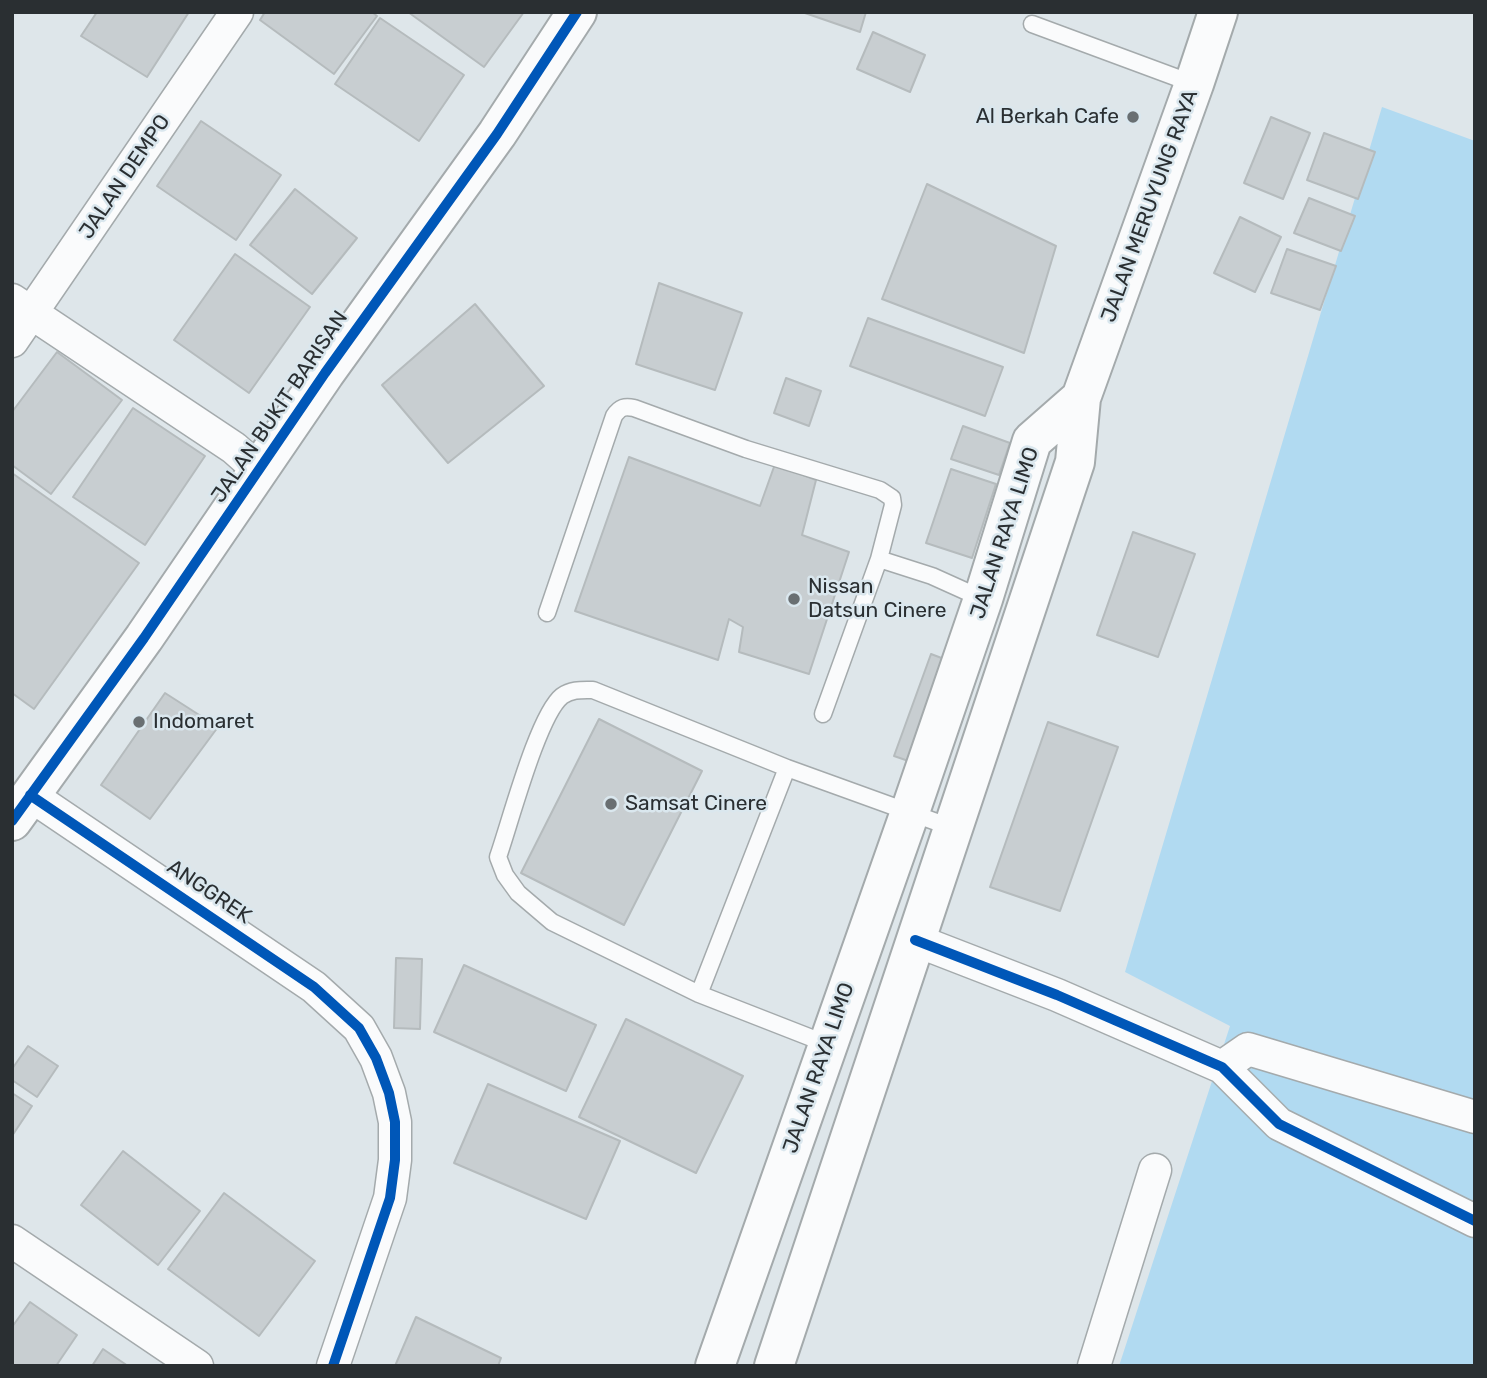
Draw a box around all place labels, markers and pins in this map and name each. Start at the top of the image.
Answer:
place label: Al Berkah Cafe [976,104,1119,130]
marker: Al Berkah Cafe [1125,109,1141,125]
place label: Nissan Datsun Cinere [808,574,946,624]
marker: Nissan Datsun Cinere [786,591,802,607]
place label: Indomaret [153,709,254,735]
marker: Indomaret [131,714,147,730]
place label: Samsat Cinere [625,791,767,817]
marker: Samsat Cinere [603,796,619,812]

